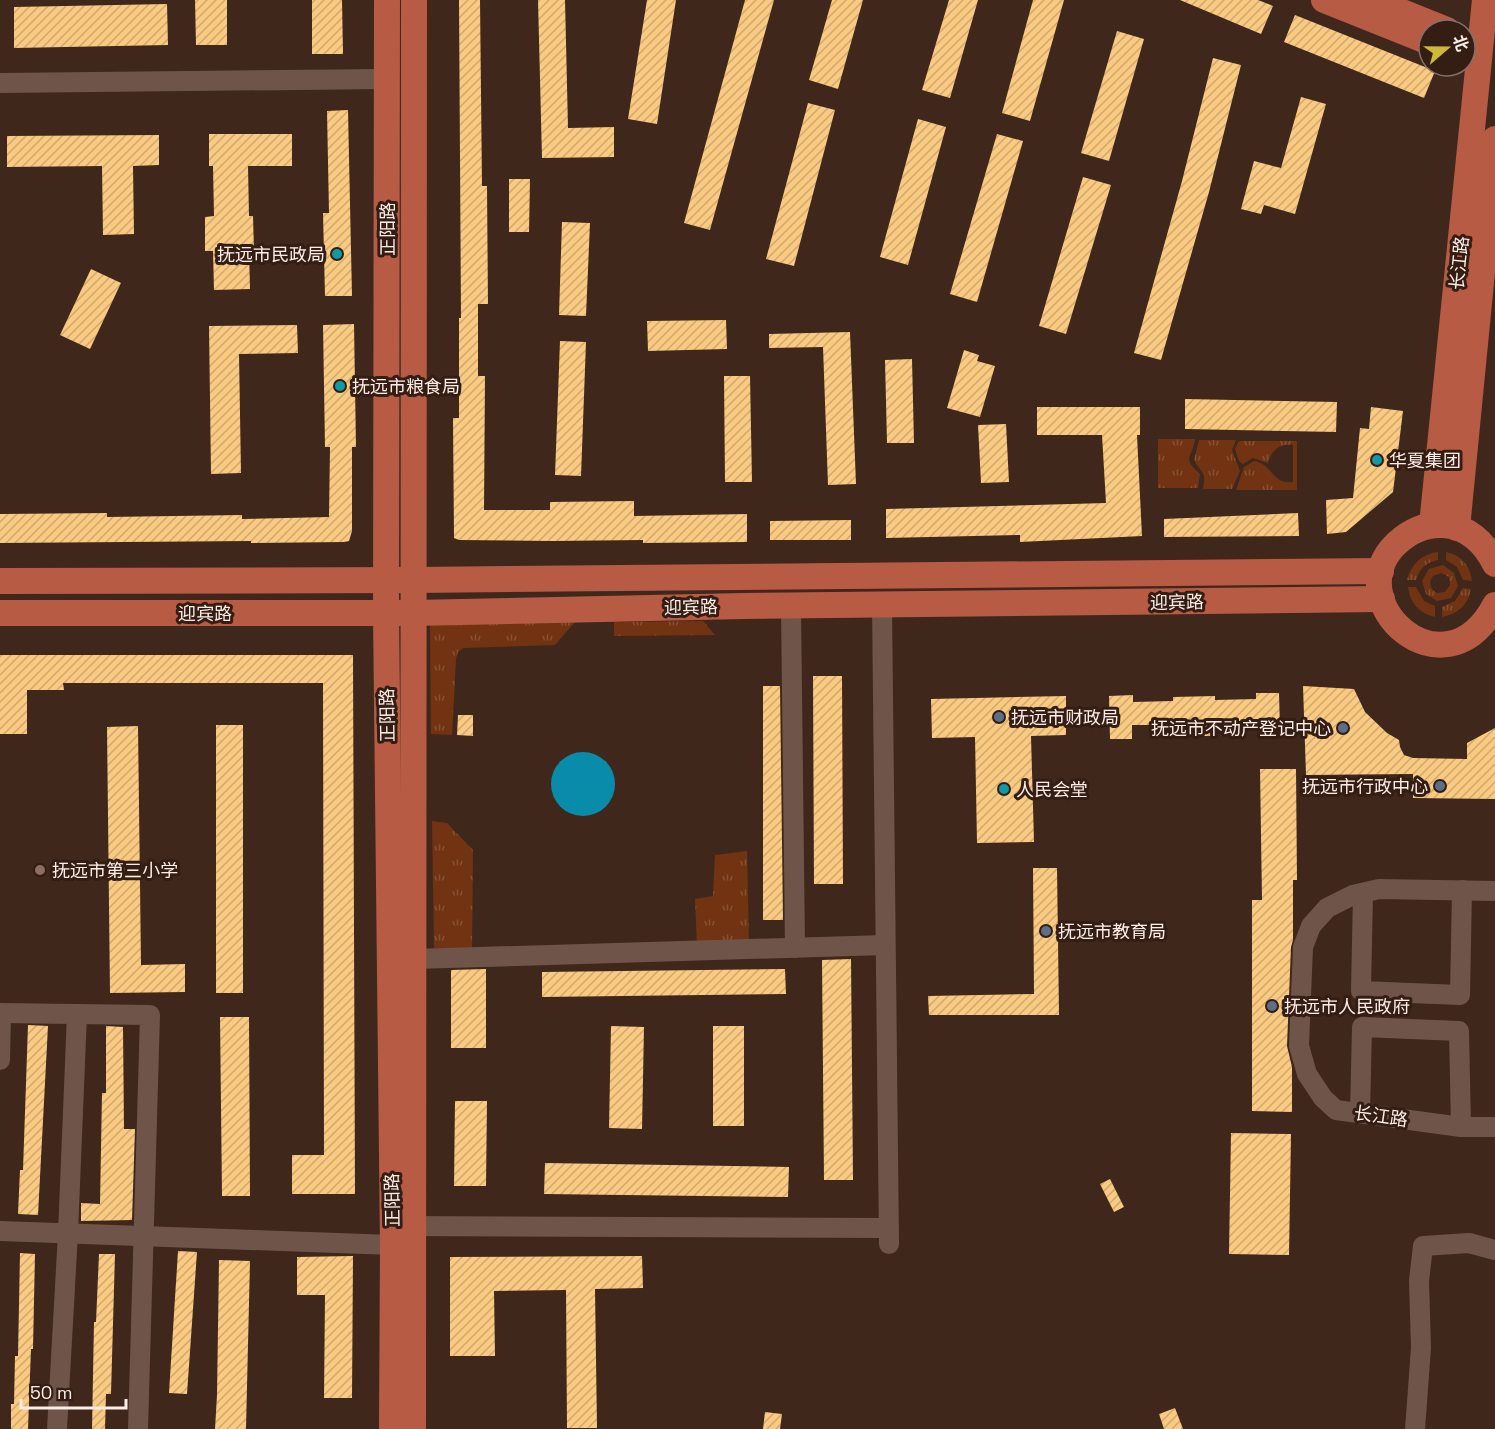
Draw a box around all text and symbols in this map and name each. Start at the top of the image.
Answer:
north arrow [1417,18,1477,78]
text: 北 [1448,32,1473,54]
street label: 正阳路 [376,202,399,256]
street label: 长江路 [1445,235,1473,291]
place label: 抚远市民政局 [217,243,325,266]
marker: 抚远市民政局 [330,247,344,261]
place label: 抚远市粮食局 [352,375,460,398]
marker: 抚远市粮食局 [333,379,347,393]
place label: 华夏集团 [1389,449,1461,472]
marker: 华夏集团 [1370,453,1384,467]
street label: 迎宾路 [1150,590,1204,614]
street label: 迎宾路 [664,595,718,619]
street label: 迎宾路 [178,602,232,625]
street label: 正阳路 [375,688,399,742]
place label: 抚远市财政局 [1011,706,1119,729]
marker: 抚远市财政局 [992,710,1006,724]
place label: 抚远市不动产登记中心 [1151,717,1331,740]
marker: 抚远市不动产登记中心 [1336,721,1350,735]
place label: 抚远市行政中心 [1302,775,1428,798]
place label: 人民会堂 [1016,778,1088,801]
marker: 抚远市行政中心 [1433,779,1447,793]
marker: 人民会堂 [997,782,1011,796]
place label: 抚远市第三小学 [52,859,178,882]
marker: 抚远市第三小学 [33,863,47,877]
place label: 抚远市教育局 [1058,920,1166,943]
marker: 抚远市教育局 [1039,924,1053,938]
place label: 抚远市人民政府 [1284,995,1410,1018]
marker: 抚远市人民政府 [1265,999,1279,1013]
street label: 长江路 [1353,1101,1409,1131]
street label: 正阳路 [380,1173,404,1227]
scale bar [21,1372,126,1410]
text: 50 m [30,1381,72,1404]

